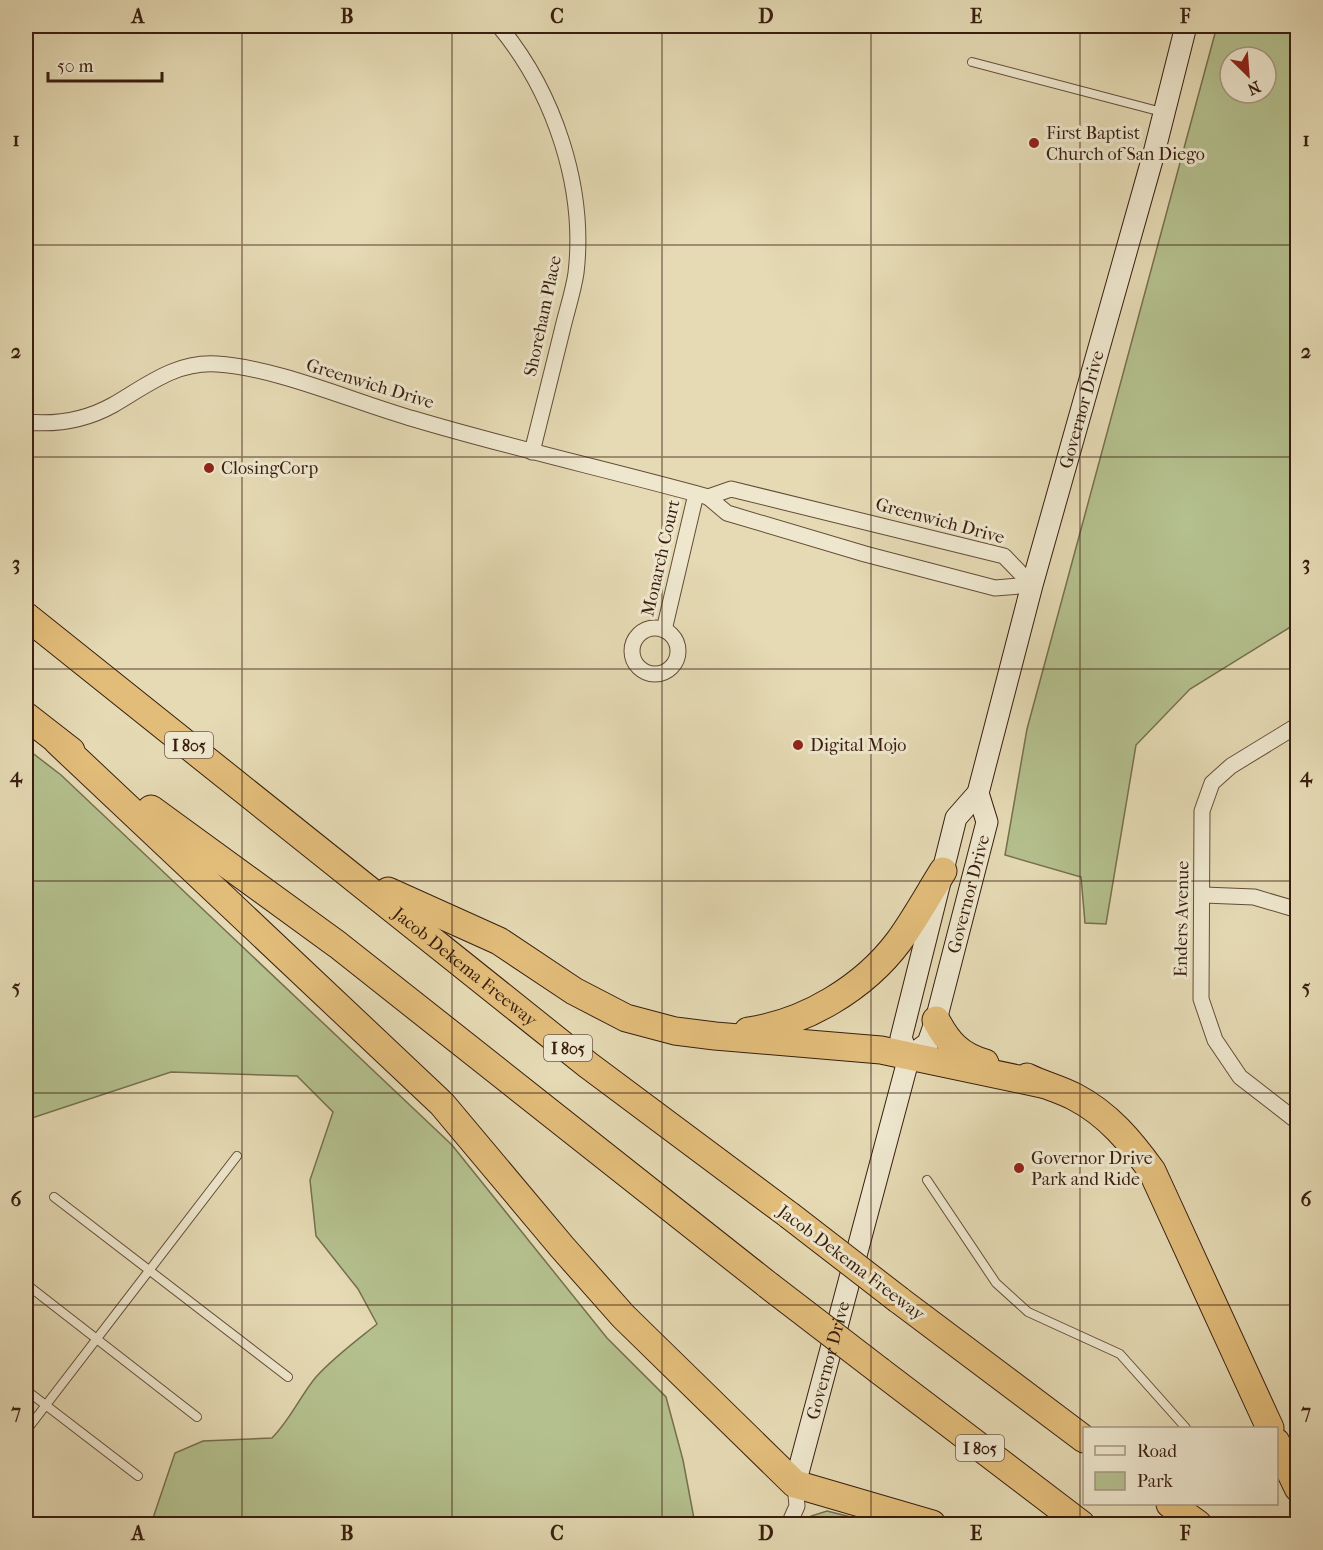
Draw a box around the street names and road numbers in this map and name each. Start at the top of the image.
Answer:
street label: Shoreham Place [520,254,566,378]
street label: Governor Drive [1055,348,1108,471]
street label: Greenwich Drive [304,355,437,413]
street label: Greenwich Drive [873,494,1007,548]
street label: Monarch Court [637,497,685,618]
road number: I 805 [165,732,213,758]
street label: Governor Drive [943,832,994,956]
street label: Enders Avenue [1170,861,1194,977]
street label: Jacob Dekema Freeway [387,902,542,1032]
road number: I 805 [544,1035,592,1061]
street label: Jacob Dekema Freeway [772,1200,930,1326]
street label: Governor Drive [802,1299,854,1422]
road number: I 805 [956,1435,1004,1461]

